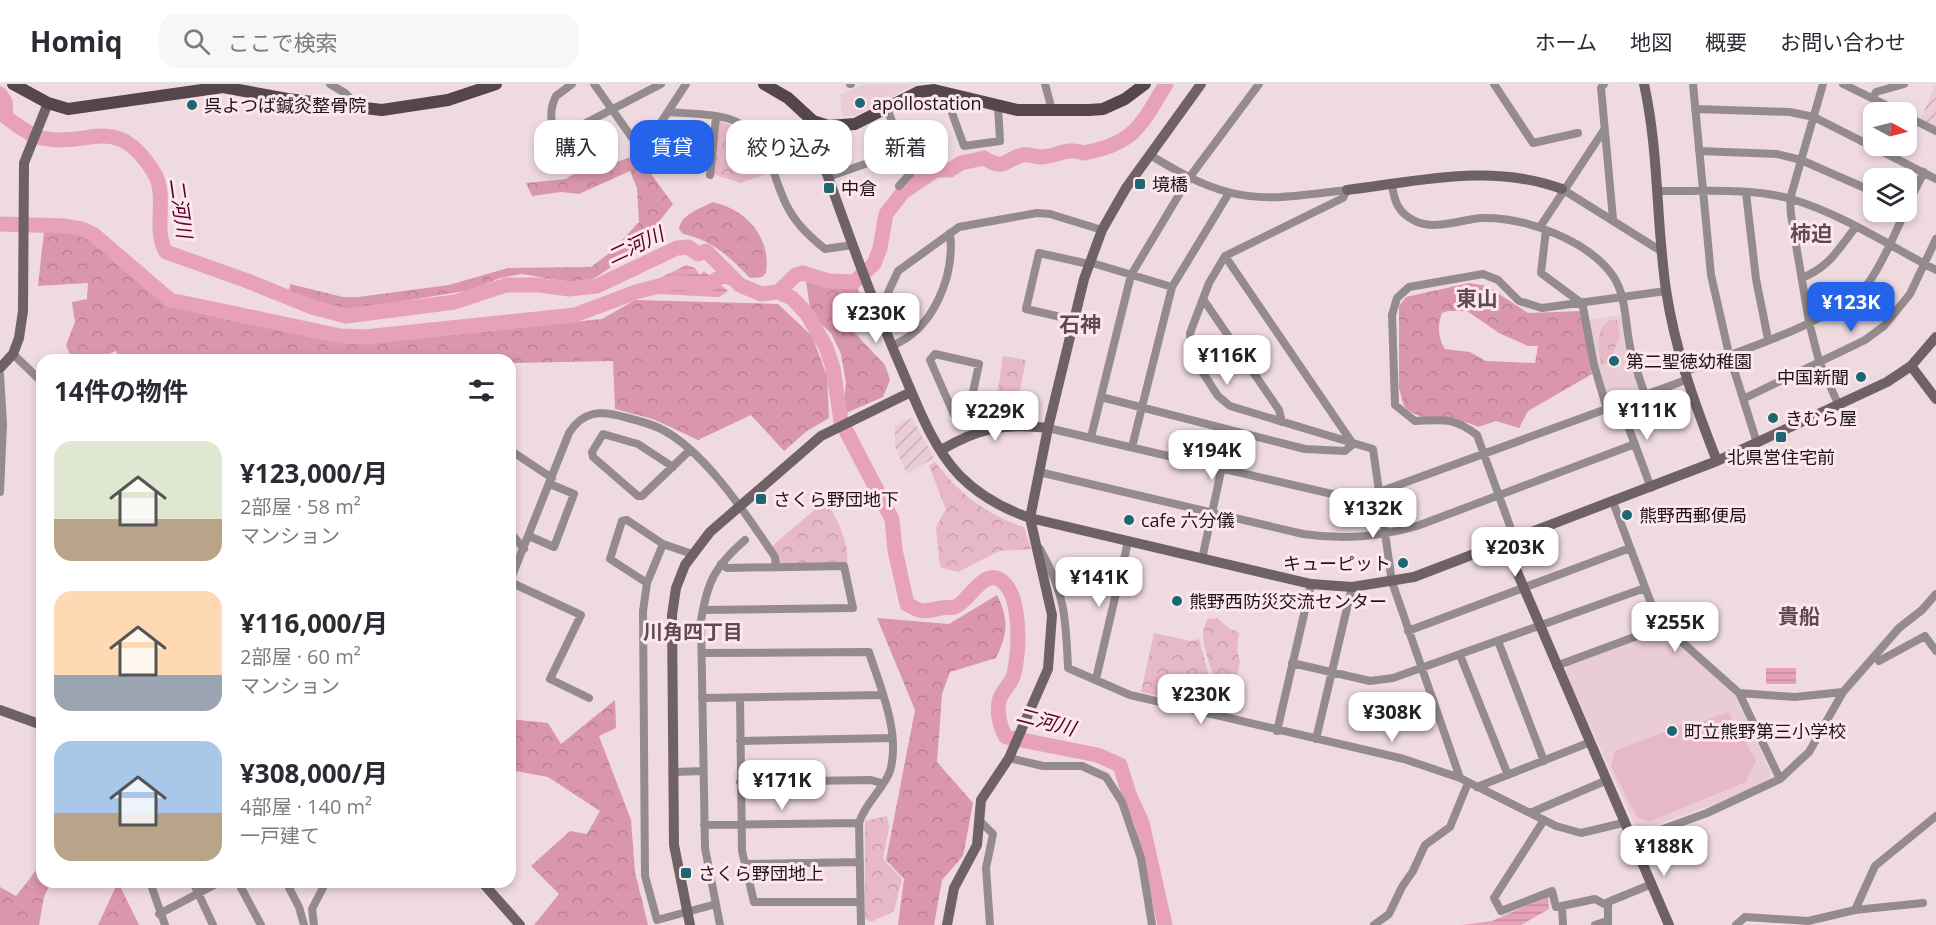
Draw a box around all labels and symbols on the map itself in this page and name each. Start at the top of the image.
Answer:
place label: apollostation [872,91,982,115]
place label: 呉よつば鍼灸整骨院 [204,93,366,117]
marker: apollostation [853,96,867,110]
marker: 呉よつば鍼灸整骨院 [185,98,199,112]
north arrow [1863,102,1917,156]
place label: 境橋 [1152,172,1188,196]
water label: 二河川 [163,176,199,242]
place label: 中倉 [841,176,877,200]
marker: 境橋 [1133,177,1147,191]
marker: 中倉 [822,181,836,195]
water label: 二河川 [602,219,670,270]
district label: 柿迫 [1790,219,1832,247]
pin: ¥123K [1809,282,1893,333]
district label: 東山 [1456,284,1498,312]
pin: ¥230K [834,293,918,344]
district label: 石神 [1059,310,1101,338]
pin: ¥116K [1185,335,1269,386]
place label: 第二聖徳幼稚園 [1626,349,1752,373]
marker: 第二聖徳幼稚園 [1607,354,1621,368]
place label: 中国新聞 [1777,365,1849,389]
marker: 中国新聞 [1854,370,1868,384]
pin: ¥111K [1605,390,1689,441]
pin: ¥229K [953,391,1037,442]
place label: きむら屋 [1785,406,1857,430]
marker: きむら屋 [1766,411,1780,425]
pin: ¥194K [1170,430,1254,481]
marker: 北県営住宅前 [1774,430,1788,444]
place label: 北県営住宅前 [1727,445,1835,469]
place label: さくら野団地下 [773,487,899,511]
pin: ¥132K [1331,488,1415,539]
marker: さくら野団地下 [754,492,768,506]
place label: 熊野西郵便局 [1639,503,1747,527]
place label: cafe 六分儀 [1141,508,1234,532]
marker: 熊野西郵便局 [1620,508,1634,522]
marker: cafe 六分儀 [1122,513,1136,527]
pin: ¥203K [1473,527,1557,578]
place label: キューピット [1283,551,1391,575]
marker: キューピット [1396,556,1410,570]
pin: ¥141K [1057,557,1141,608]
place label: 熊野西防災交流センター [1189,589,1387,613]
marker: 熊野西防災交流センター [1170,594,1184,608]
pin: ¥255K [1633,602,1717,653]
district label: 貴船 [1778,602,1820,630]
district label: 川角四丁目 [643,618,743,645]
pin: ¥230K [1159,674,1243,725]
pin: ¥308K [1350,692,1434,743]
water label: 二河川 [1014,700,1080,742]
place label: 町立熊野第三小学校 [1684,719,1846,743]
marker: 町立熊野第三小学校 [1665,724,1679,738]
pin: ¥171K [740,760,824,811]
pin: ¥188K [1622,826,1706,877]
place label: さくら野団地上 [698,861,824,885]
marker: さくら野団地上 [679,866,693,880]

